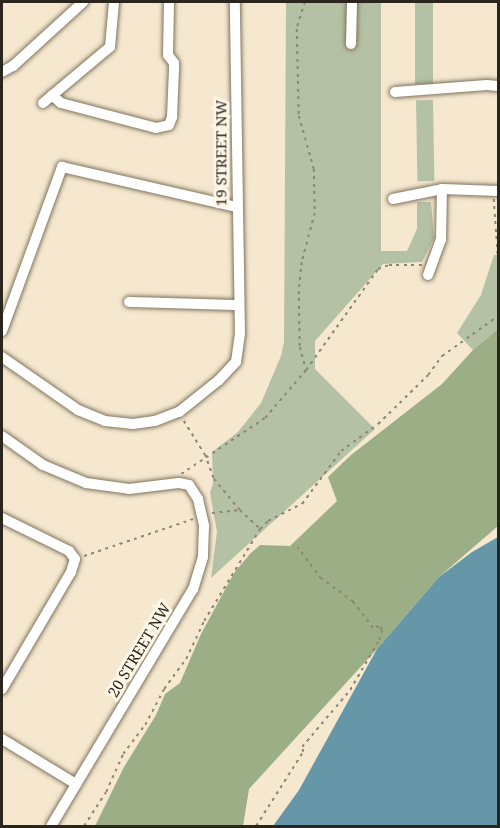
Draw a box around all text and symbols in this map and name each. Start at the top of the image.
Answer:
street label: 19 STREET NW [212,100,230,206]
street label: 20 STREET NW [104,600,174,700]

